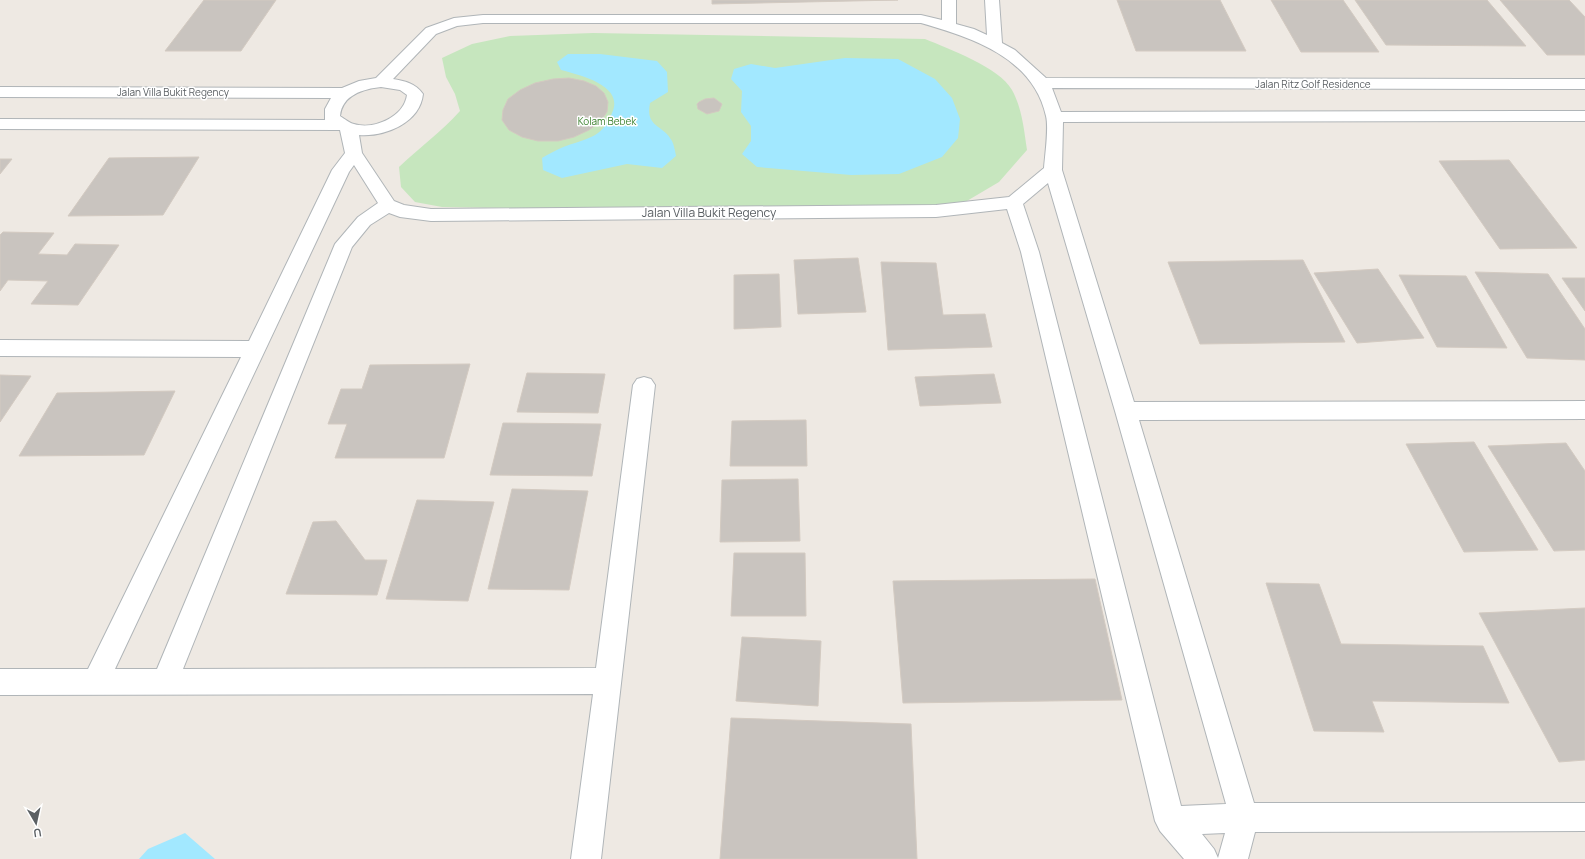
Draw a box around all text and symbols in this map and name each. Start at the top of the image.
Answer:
street label: Jalan Ritz Golf Residence [1255,77,1371,91]
street label: Jalan Villa Bukit Regency [117,85,230,99]
park label: Kolam Bebek [578,114,637,128]
street label: Jalan Villa Bukit Regency [642,204,777,221]
north arrow [16,803,56,843]
text: U [32,825,43,841]

